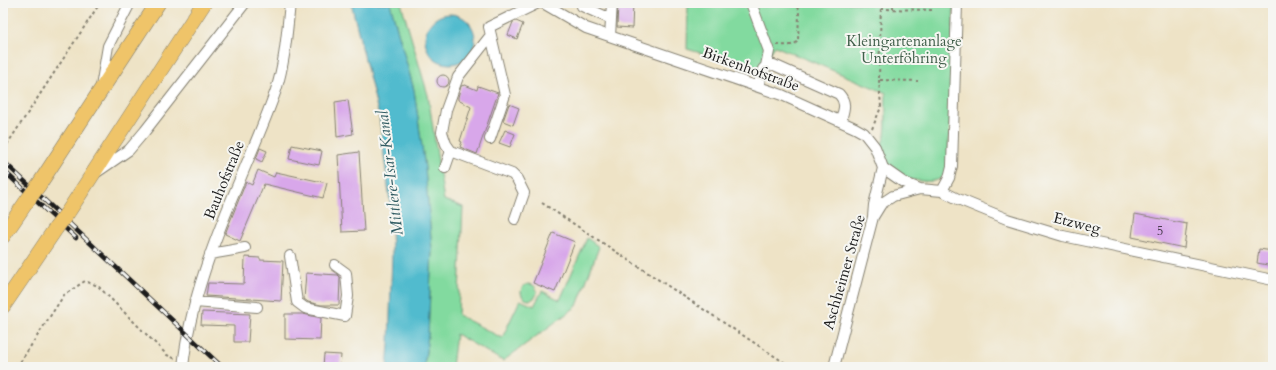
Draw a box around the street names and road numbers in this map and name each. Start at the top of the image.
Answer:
street label: Birkenhofstraße [700,42,802,96]
street label: Bauhofstraße [199,137,249,222]
street label: Etzweg [1051,207,1103,239]
street label: Aschheimer Straße [818,212,870,332]

